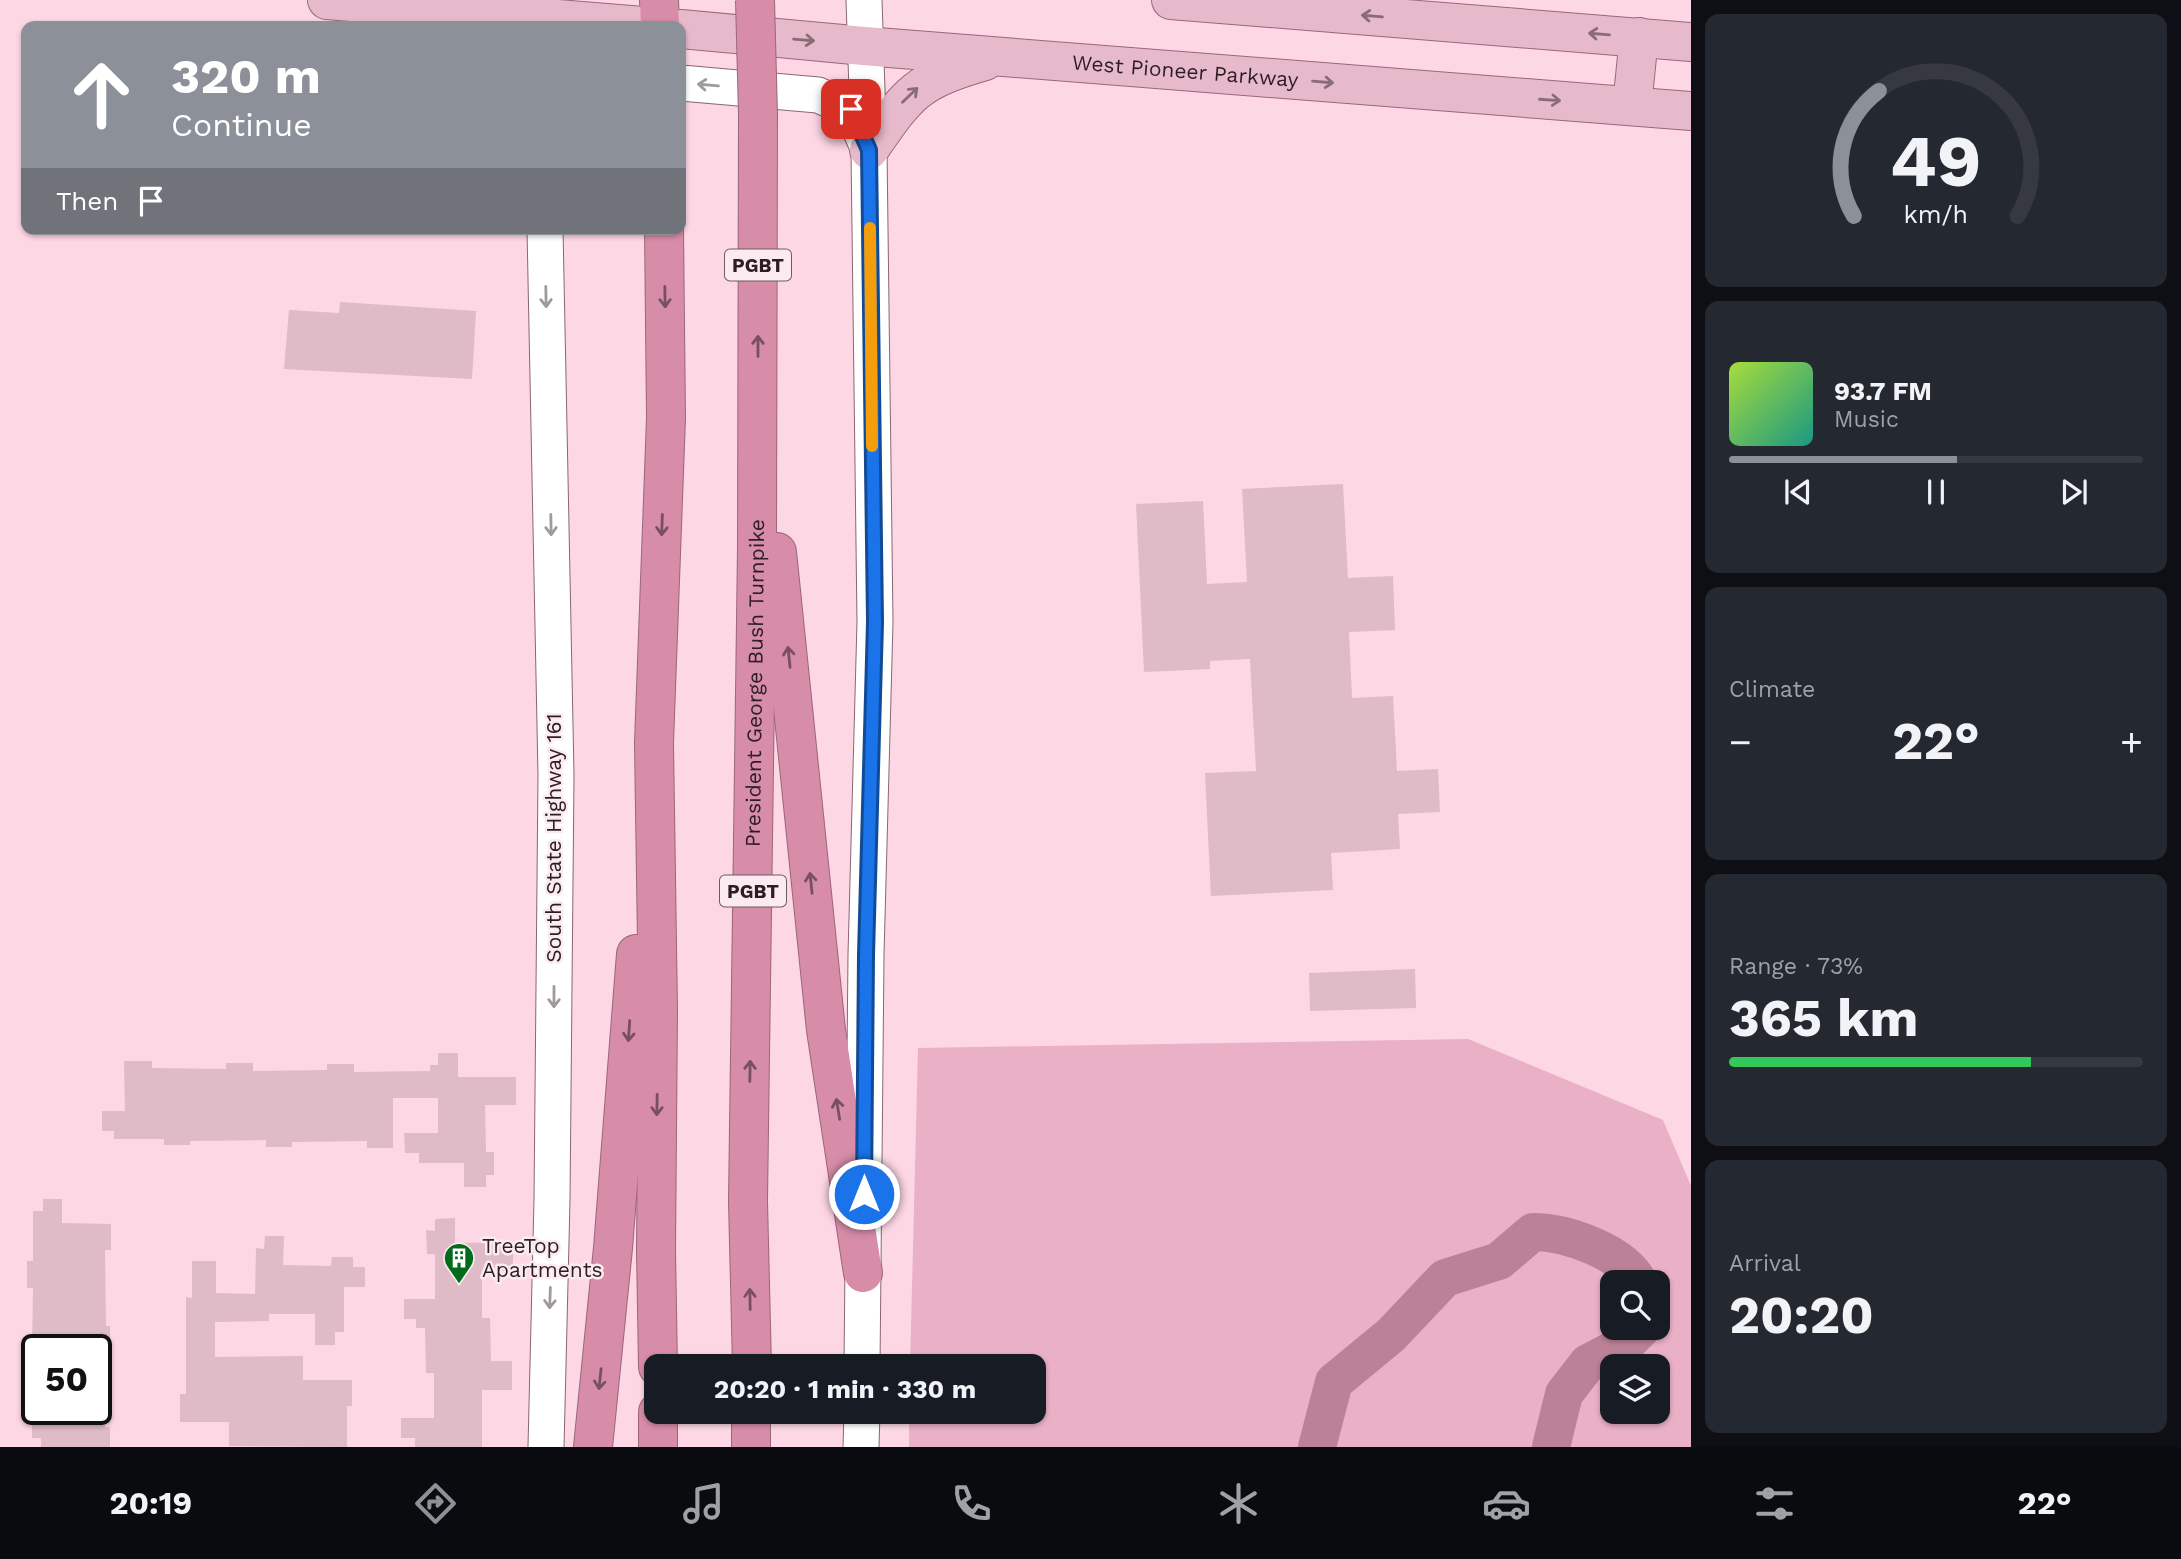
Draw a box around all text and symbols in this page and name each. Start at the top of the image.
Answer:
one-way arrow [1361,9,1384,22]
one-way arrow [1588,27,1610,40]
one-way arrow [792,34,815,47]
text: 320 m [171,47,321,105]
icon: ahead [56,49,147,140]
street label: West Pioneer Parkway [1071,49,1299,92]
one-way arrow [1311,76,1334,89]
one-way arrow [697,78,719,91]
pin [821,79,881,139]
one-way arrow [901,87,918,104]
icon: arrive [832,90,870,128]
one-way arrow [1538,94,1560,107]
text: Continue [171,106,312,144]
text: 49 [1890,119,1982,205]
icon: arrive [132,182,170,220]
text: Then [56,186,118,216]
text: km/h [1904,200,1968,229]
road number: PGBT [725,249,791,280]
one-way arrow [539,286,553,309]
one-way arrow [658,286,671,309]
one-way arrow [751,335,765,358]
text: 93.7 FM [1834,376,1932,406]
text: Music [1834,406,1899,433]
icon: previous [1779,473,1817,511]
icon: pause [1917,473,1955,511]
icon: next [2055,473,2093,511]
one-way arrow [544,513,557,536]
one-way arrow [655,513,669,536]
street label: President George Bush Turnpike [740,519,769,847]
one-way arrow [782,646,795,668]
text: Climate [1729,676,1815,703]
text: 22° [1892,711,1980,772]
street label: South State Highway 161 [541,713,566,963]
text: − [1729,720,1752,764]
text: + [2120,720,2143,764]
one-way arrow [805,872,818,895]
road number: PGBT [720,876,786,906]
text: Range · 73% [1729,953,1863,980]
one-way arrow [547,986,561,1009]
text: 365 km [1729,988,1918,1049]
one-way arrow [622,1019,635,1041]
one-way arrow [743,1060,757,1083]
one-way arrow [651,1093,664,1116]
one-way arrow [831,1098,844,1121]
position arrow [827,1157,901,1231]
place label: TreeTop Apartments [482,1233,603,1282]
building icon: TreeTop Apartments [442,1241,476,1285]
text: Arrival [1729,1250,1801,1277]
map controls [1600,1270,1670,1424]
button: search [1600,1270,1670,1340]
text: 20:20 [1729,1285,1874,1346]
one-way arrow [543,1287,556,1310]
one-way arrow [744,1287,757,1310]
speed limit sign: 50 [21,1334,112,1425]
button: layers [1600,1354,1670,1424]
one-way arrow [593,1367,606,1390]
text: 20:20 · 1 min · 330 m [714,1374,976,1404]
icon: directions [411,1479,460,1528]
icon: music [679,1479,728,1528]
icon: phone [947,1479,996,1528]
icon: climate [1214,1479,1263,1528]
icon: car [1482,1479,1531,1528]
icon: filters [1750,1479,1799,1528]
text: 20:19 [109,1484,192,1522]
text: 22° [2018,1484,2072,1522]

